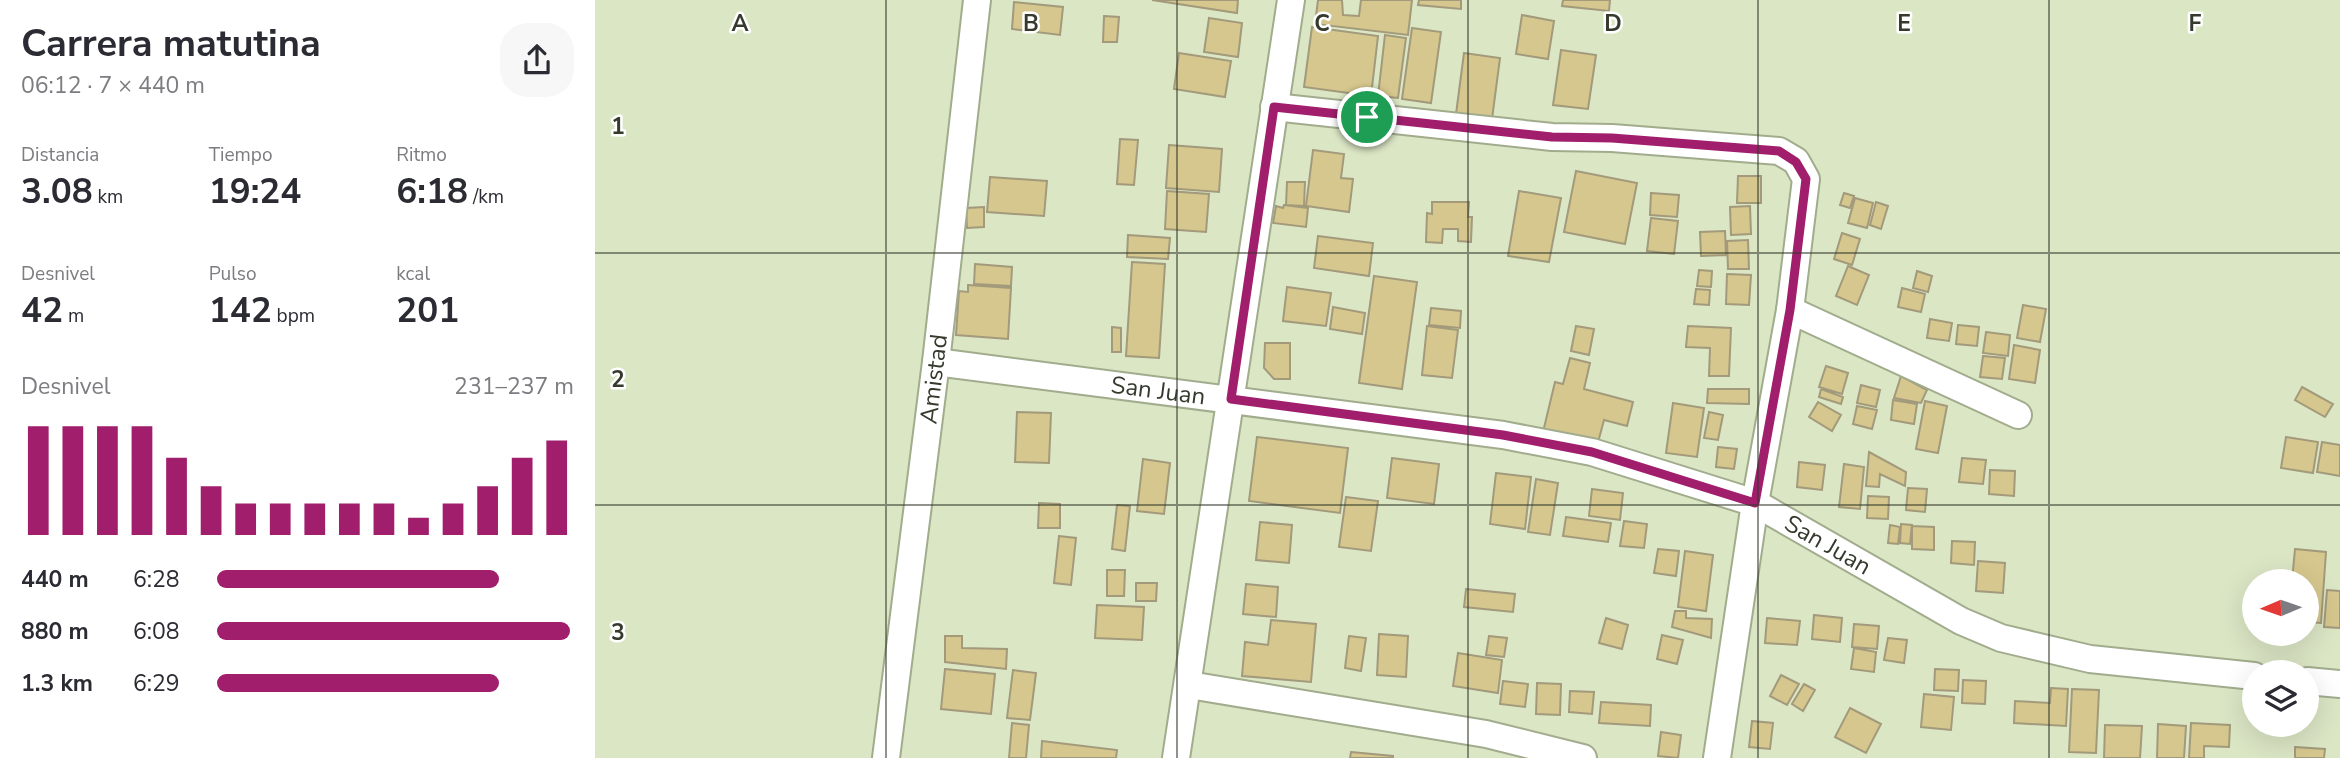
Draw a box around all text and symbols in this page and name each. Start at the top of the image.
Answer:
text: A [731,8,749,39]
text: B [1023,8,1039,39]
text: C [1314,8,1330,39]
text: D [1604,8,1622,39]
text: E [1897,8,1911,39]
text: F [2189,8,2202,39]
text: Carrera matutina [21,18,321,69]
button: share [500,23,574,97]
text: 06:12 · 7 × 440 m [21,70,205,101]
pin [1337,87,1397,147]
icon: arrive [1348,98,1386,136]
text: 1 [611,111,625,142]
text: Distancia [21,142,99,168]
text: Tiempo [209,142,273,168]
text: Ritmo [396,142,447,168]
text: 3.08 [21,168,93,215]
text: 19:24 [209,168,301,215]
text: 6:18 [396,168,468,215]
text: km [93,184,123,210]
text: /km [468,184,504,210]
text: Desnivel [21,261,95,287]
text: Pulso [209,261,256,287]
text: kcal [396,261,430,287]
text: 42 [21,287,63,334]
text: 142 [209,287,272,334]
text: 201 [396,287,459,334]
text: m [63,303,84,329]
text: bpm [272,303,315,329]
street label: Amistad [912,332,955,426]
text: 2 [611,364,625,395]
street label: San Juan [1109,369,1207,413]
text: Desnivel [21,371,111,402]
text: 231–237 m [454,371,574,402]
street label: San Juan [1779,507,1877,582]
text: 440 m [21,564,89,595]
text: 6:28 [133,564,180,595]
north arrow [2242,569,2319,646]
map controls [2242,569,2319,737]
text: 880 m [21,616,89,647]
text: 6:08 [133,616,180,647]
text: 3 [611,617,625,648]
button: layers [2242,660,2319,737]
text: 1.3 km [21,668,93,699]
text: 6:29 [133,668,180,699]

